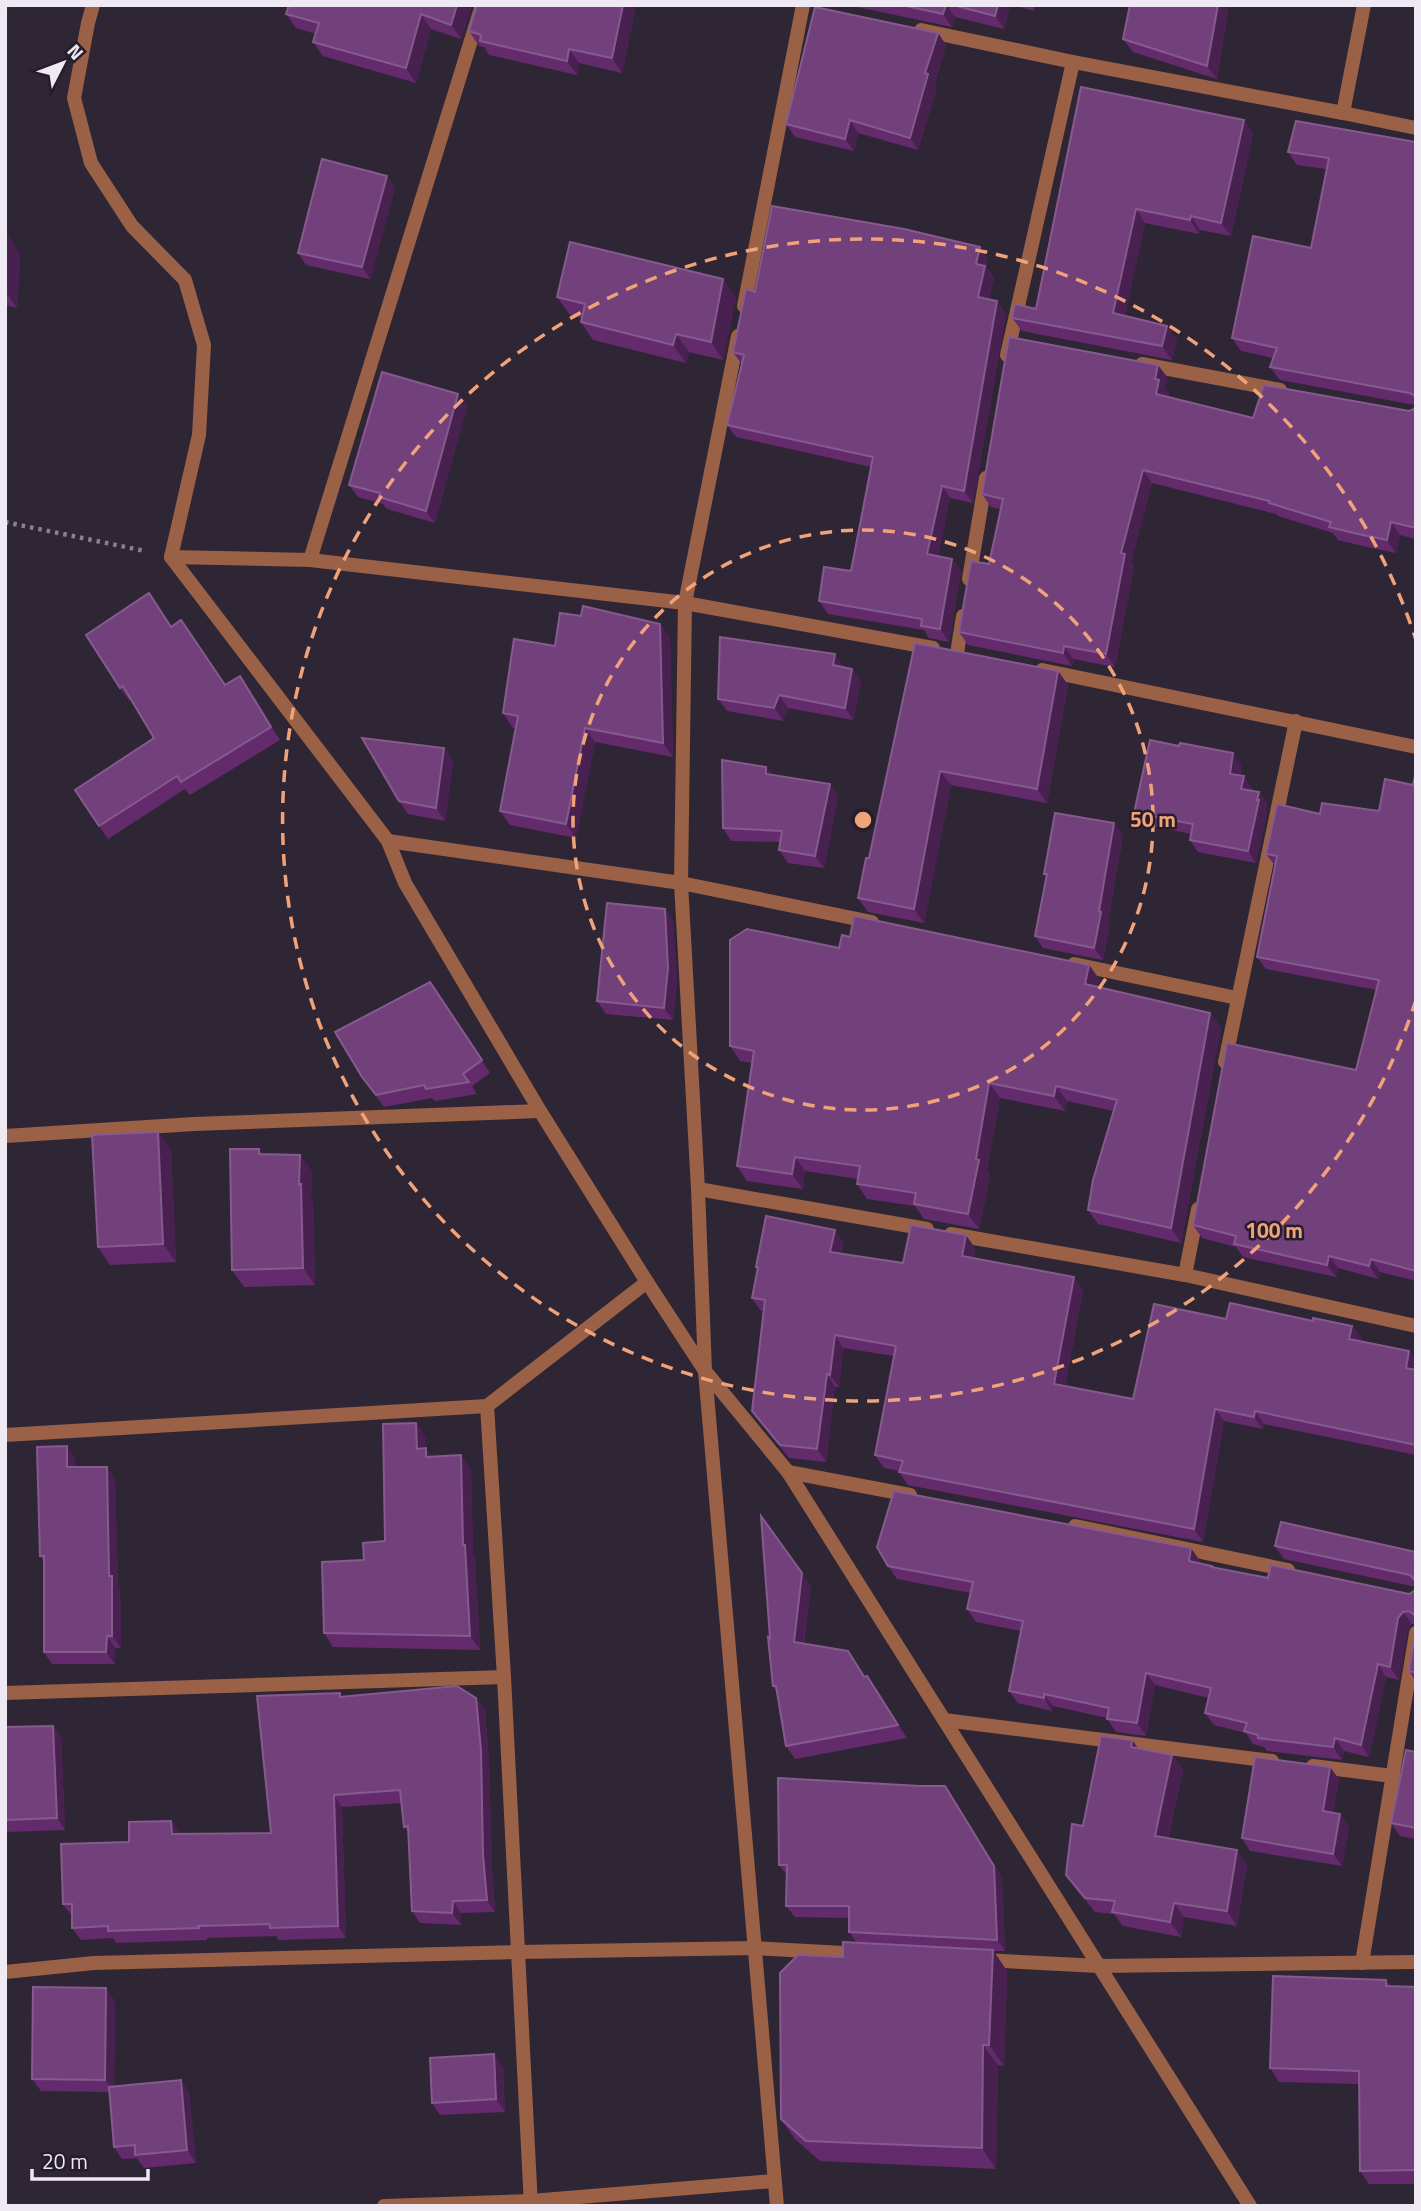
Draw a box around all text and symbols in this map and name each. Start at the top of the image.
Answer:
north arrow [28,28,98,98]
text: N [61,37,91,66]
text: 50 m [1130,803,1176,835]
centre of rings [851,808,875,832]
text: 100 m [1245,1214,1303,1246]
scale bar [32,2138,147,2182]
text: 20 m [42,2145,88,2177]

